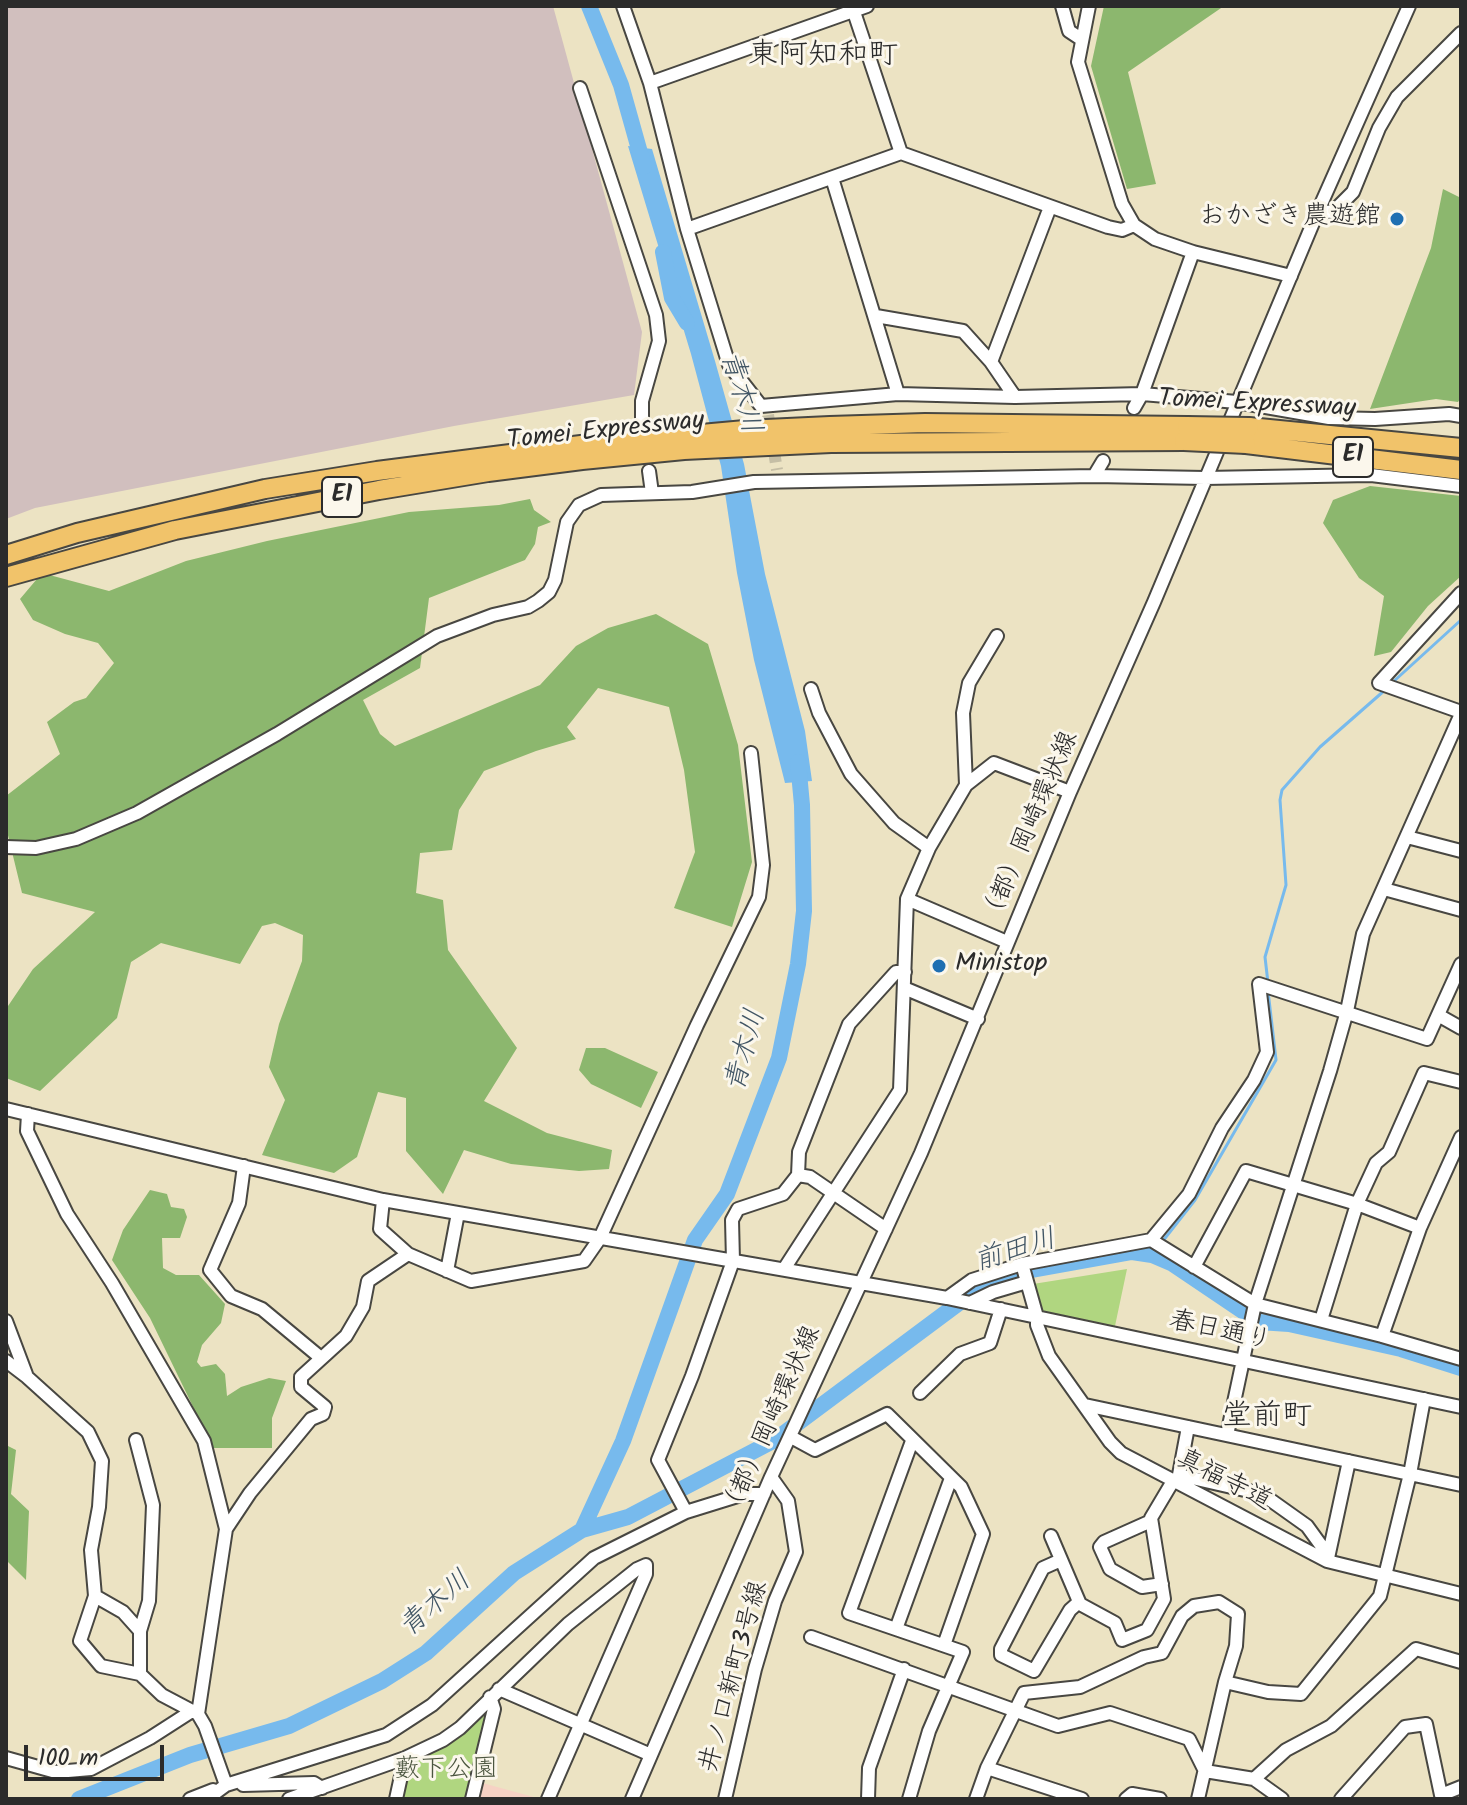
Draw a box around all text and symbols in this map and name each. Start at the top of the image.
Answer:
district label: 東阿知和町 [748,40,898,76]
place label: おかざき農遊館 [1199,203,1381,235]
marker: おかざき農遊館 [1388,210,1406,228]
water label: 青木川 [710,348,766,438]
street label: Tomei Expressway [1157,385,1357,427]
street label: Tomei Expressway [506,407,706,459]
road number: E1 [1333,437,1373,477]
road number: E1 [322,477,362,517]
street label: （都）岡崎環状線 [977,727,1087,931]
place label: Ministop [955,950,1047,982]
marker: Ministop [930,957,948,975]
water label: 青木川 [721,1006,775,1096]
water label: 前田川 [971,1225,1061,1281]
street label: 春日通り [1166,1307,1274,1359]
street label: （都）岡崎環状線 [716,1322,830,1524]
district label: 堂前町 [1222,1401,1312,1437]
street label: 真福寺道 [1170,1444,1276,1520]
water label: 青木川 [394,1566,480,1646]
street label: 井ノ口新町3号線 [695,1578,777,1776]
scale bar [28,1729,168,1779]
text: 100 m [38,1739,98,1778]
park label: 藪下公園 [394,1756,498,1788]

